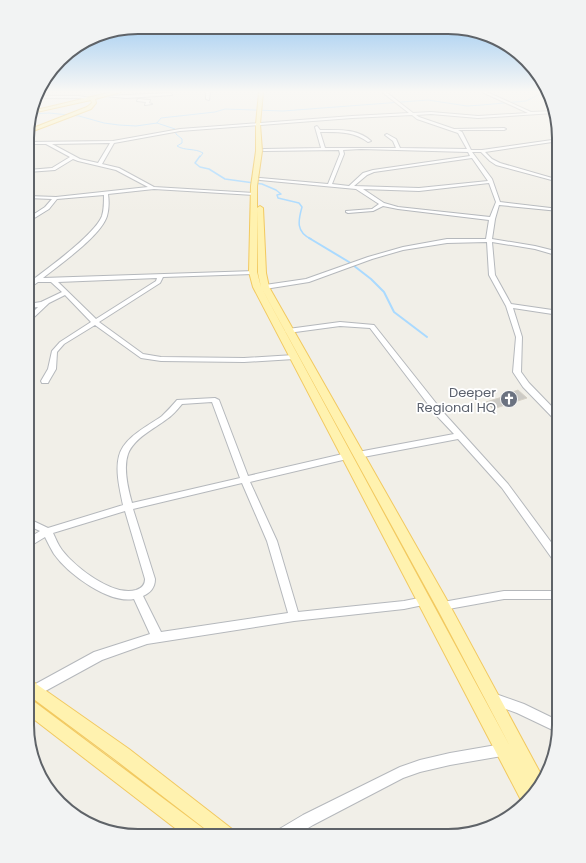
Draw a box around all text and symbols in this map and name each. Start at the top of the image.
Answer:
place label: Deeper Regional HQ [417,383,496,417]
church icon: Deeper Regional HQ [499,389,519,409]

